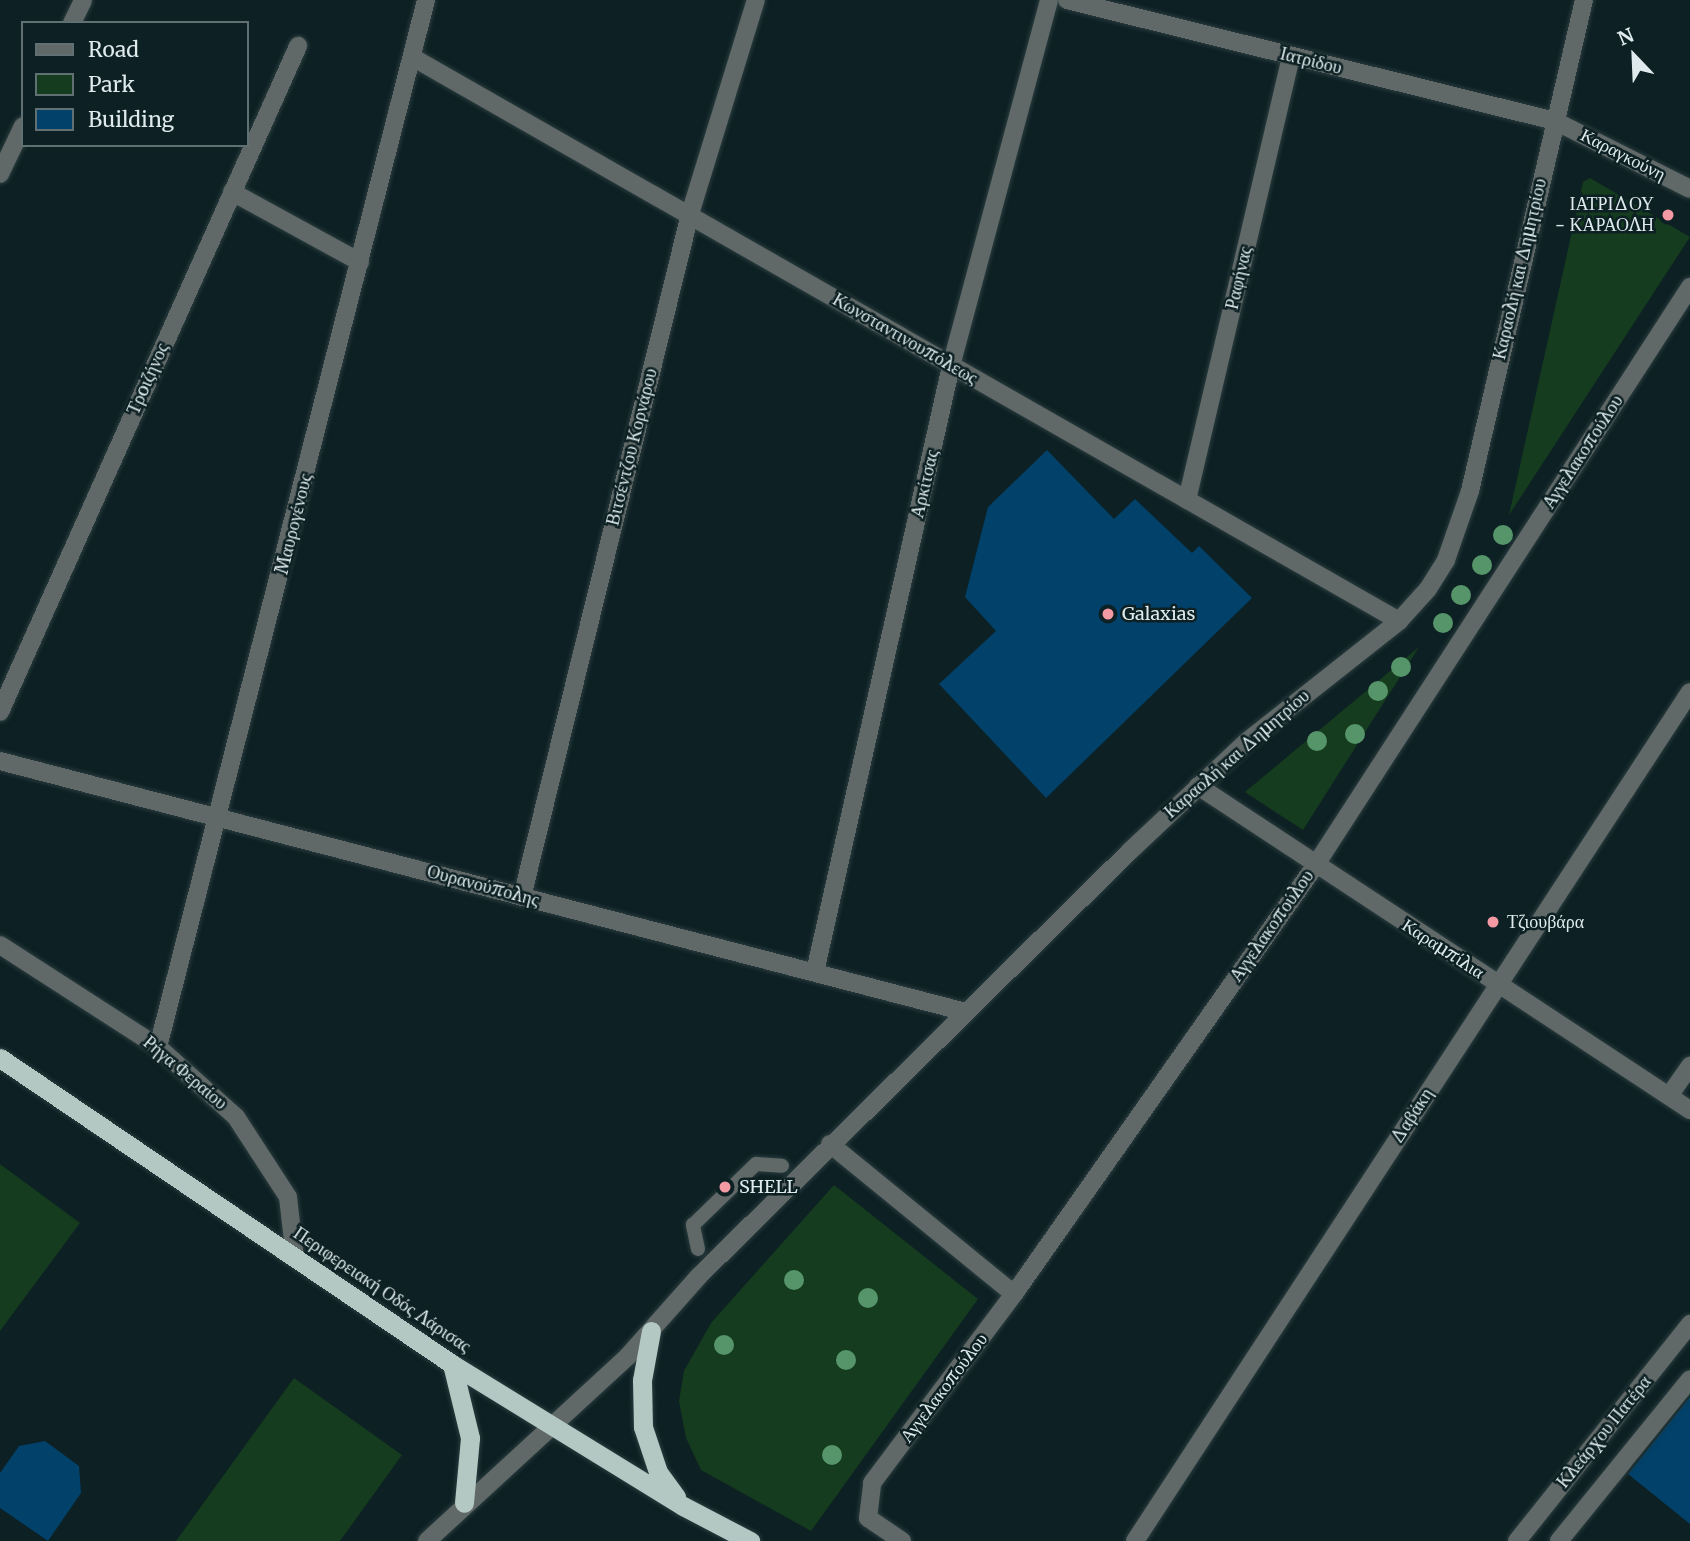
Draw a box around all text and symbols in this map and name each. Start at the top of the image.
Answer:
legend [21,21,248,147]
north arrow [1599,21,1669,91]
text: N [1614,23,1637,51]
text: Road [88,36,139,63]
street label: Ιατρίδου [1278,43,1344,79]
text: Park [88,71,135,98]
text: Building [88,106,174,133]
street label: Καραγκούνη [1577,124,1669,186]
street label: Καραολή και Δημητρίου [1489,176,1551,362]
place label: ΙΑΤΡΙΔΟΥ - ΚΑΡΑΟΛΗ [1555,194,1654,236]
marker: ΙΑΤΡΙΔΟΥ - ΚΑΡΑΟΛΗ [1660,207,1676,223]
street label: Ραφήνας [1221,244,1257,312]
street label: Κωνσταντινουπόλεως [829,289,981,389]
street label: Τρoιζήνος [123,340,173,418]
street label: Βιτσέντζου Κορνάρου [602,366,662,528]
street label: Αγγελακοπούλου [1538,391,1628,513]
street label: Αρκίτσας [907,448,943,520]
street label: Μαυρογένους [271,471,317,577]
place label: Galaxias [1122,603,1195,625]
marker: Galaxias [1100,606,1116,622]
street label: Καραολή και Δημητρίου [1160,685,1314,823]
street label: Ουρανούπολης [425,861,541,911]
street label: Αγγελακοπούλου [1225,866,1319,986]
place label: Τζιουβάρα [1507,911,1584,933]
marker: Τζιουβάρα [1485,914,1501,930]
street label: Καραμπίλια [1398,915,1488,983]
street label: Ρήγα Φεραίου [139,1032,231,1114]
street label: Δαβάκη [1386,1084,1438,1148]
place label: SHELL [739,1176,798,1198]
marker: SHELL [717,1179,733,1195]
street label: Περιφερειακή Οδός Λάρισας [289,1223,475,1357]
street label: Αγγελακοπούλου [896,1329,992,1447]
street label: Κλεάρχου Πατέρα [1552,1372,1656,1492]

